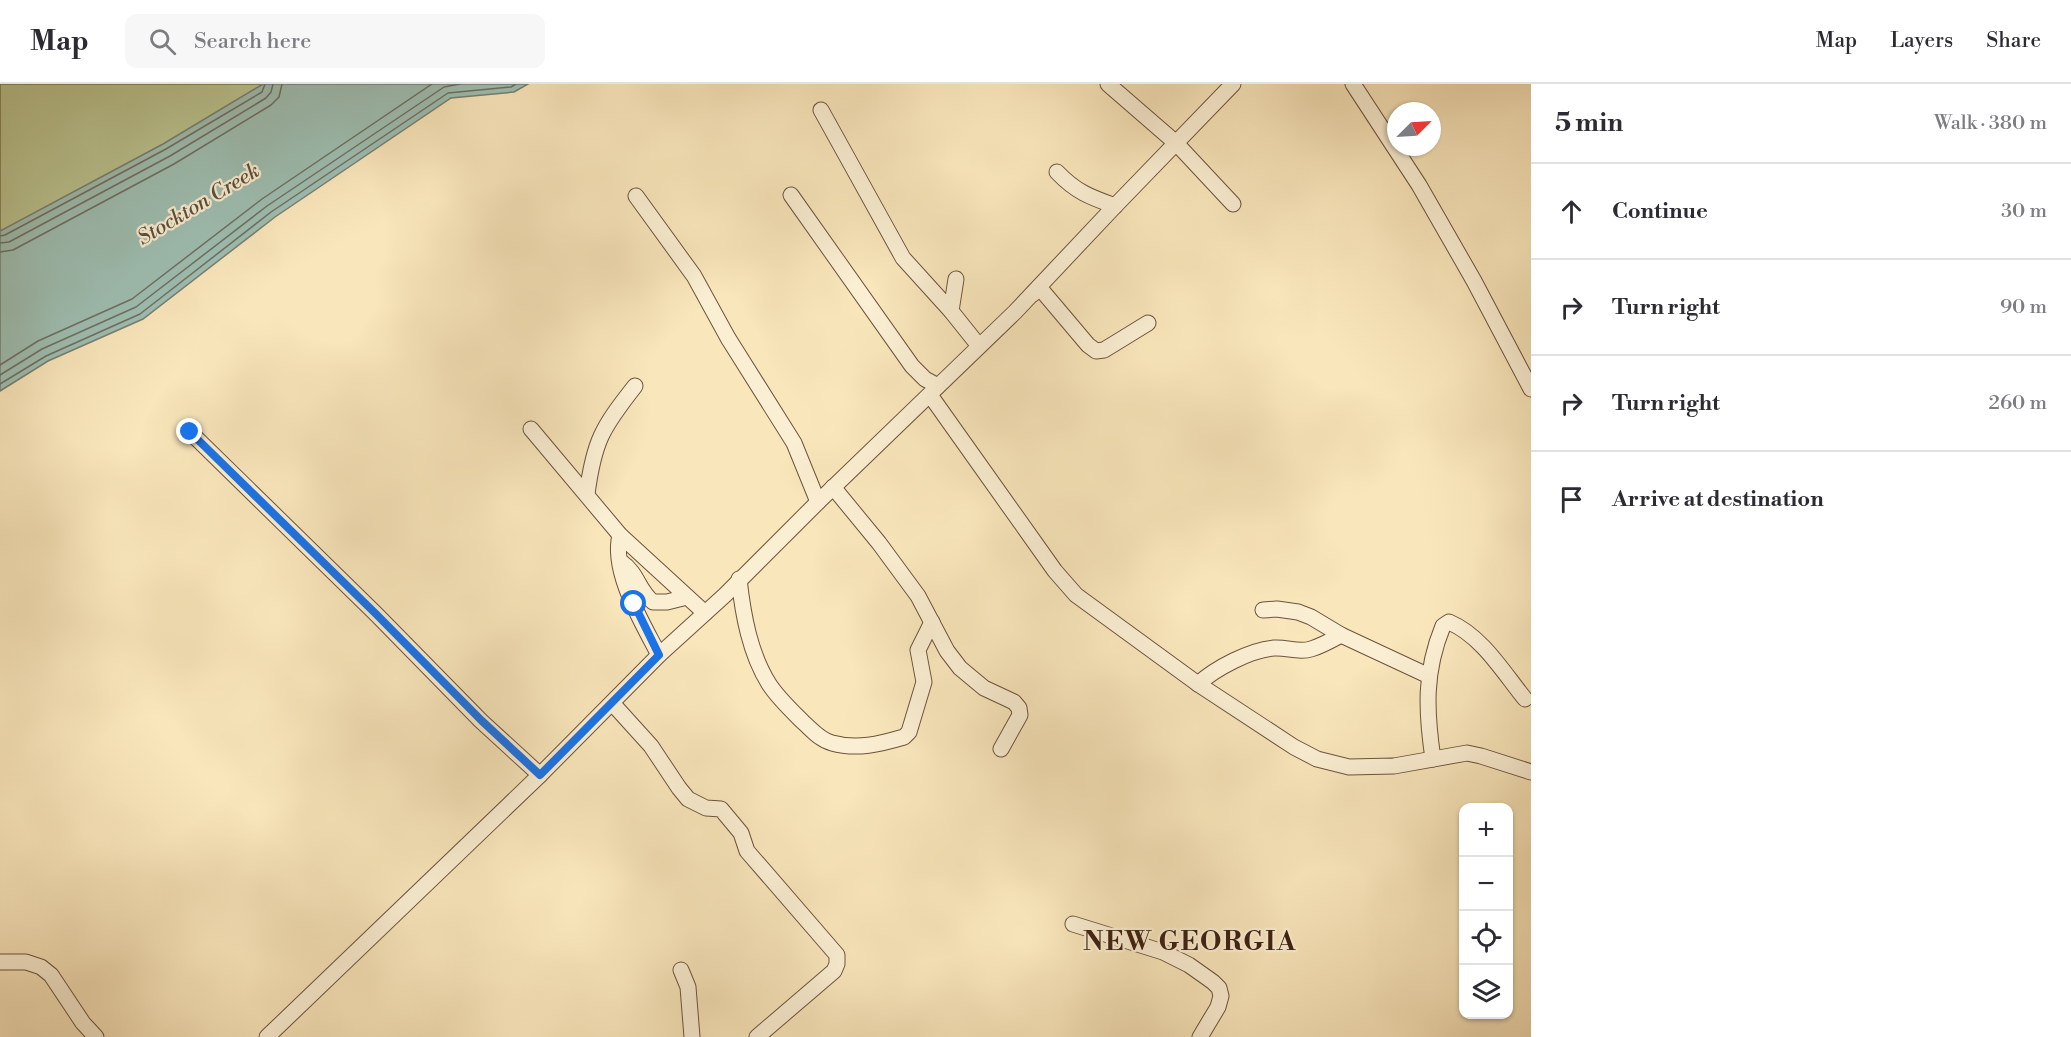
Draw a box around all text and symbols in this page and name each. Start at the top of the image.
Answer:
search box [125,14,545,68]
text: Map [30,24,89,59]
icon: search [146,25,179,58]
text: Search here [194,28,311,55]
text: Map [1816,28,1857,54]
text: Layers [1890,28,1953,54]
text: Share [1986,28,2041,54]
north arrow [1387,102,1441,156]
text: 5 min [1555,107,1623,139]
text: Walk · 380 m [1934,111,2047,136]
water label: Stockton Creek [133,158,264,252]
icon: ahead [1555,195,1588,228]
text: Continue [1612,198,1708,225]
text: 30 m [2001,199,2047,224]
icon: right [1555,291,1588,324]
text: Turn right [1612,294,1720,321]
text: 90 m [2000,295,2047,320]
icon: right [1555,387,1588,420]
text: Turn right [1612,390,1720,417]
text: 260 m [1989,391,2047,416]
route end [176,418,202,444]
icon: arrive [1555,483,1588,516]
text: Arrive at destination [1612,486,1824,513]
route start [620,590,646,616]
map controls [1459,803,1513,1019]
button: + [1459,803,1513,857]
button: − [1459,857,1513,911]
button: locate [1459,911,1513,965]
district label: NEW GEORGIA [1083,926,1297,958]
button: layers [1459,965,1513,1019]

